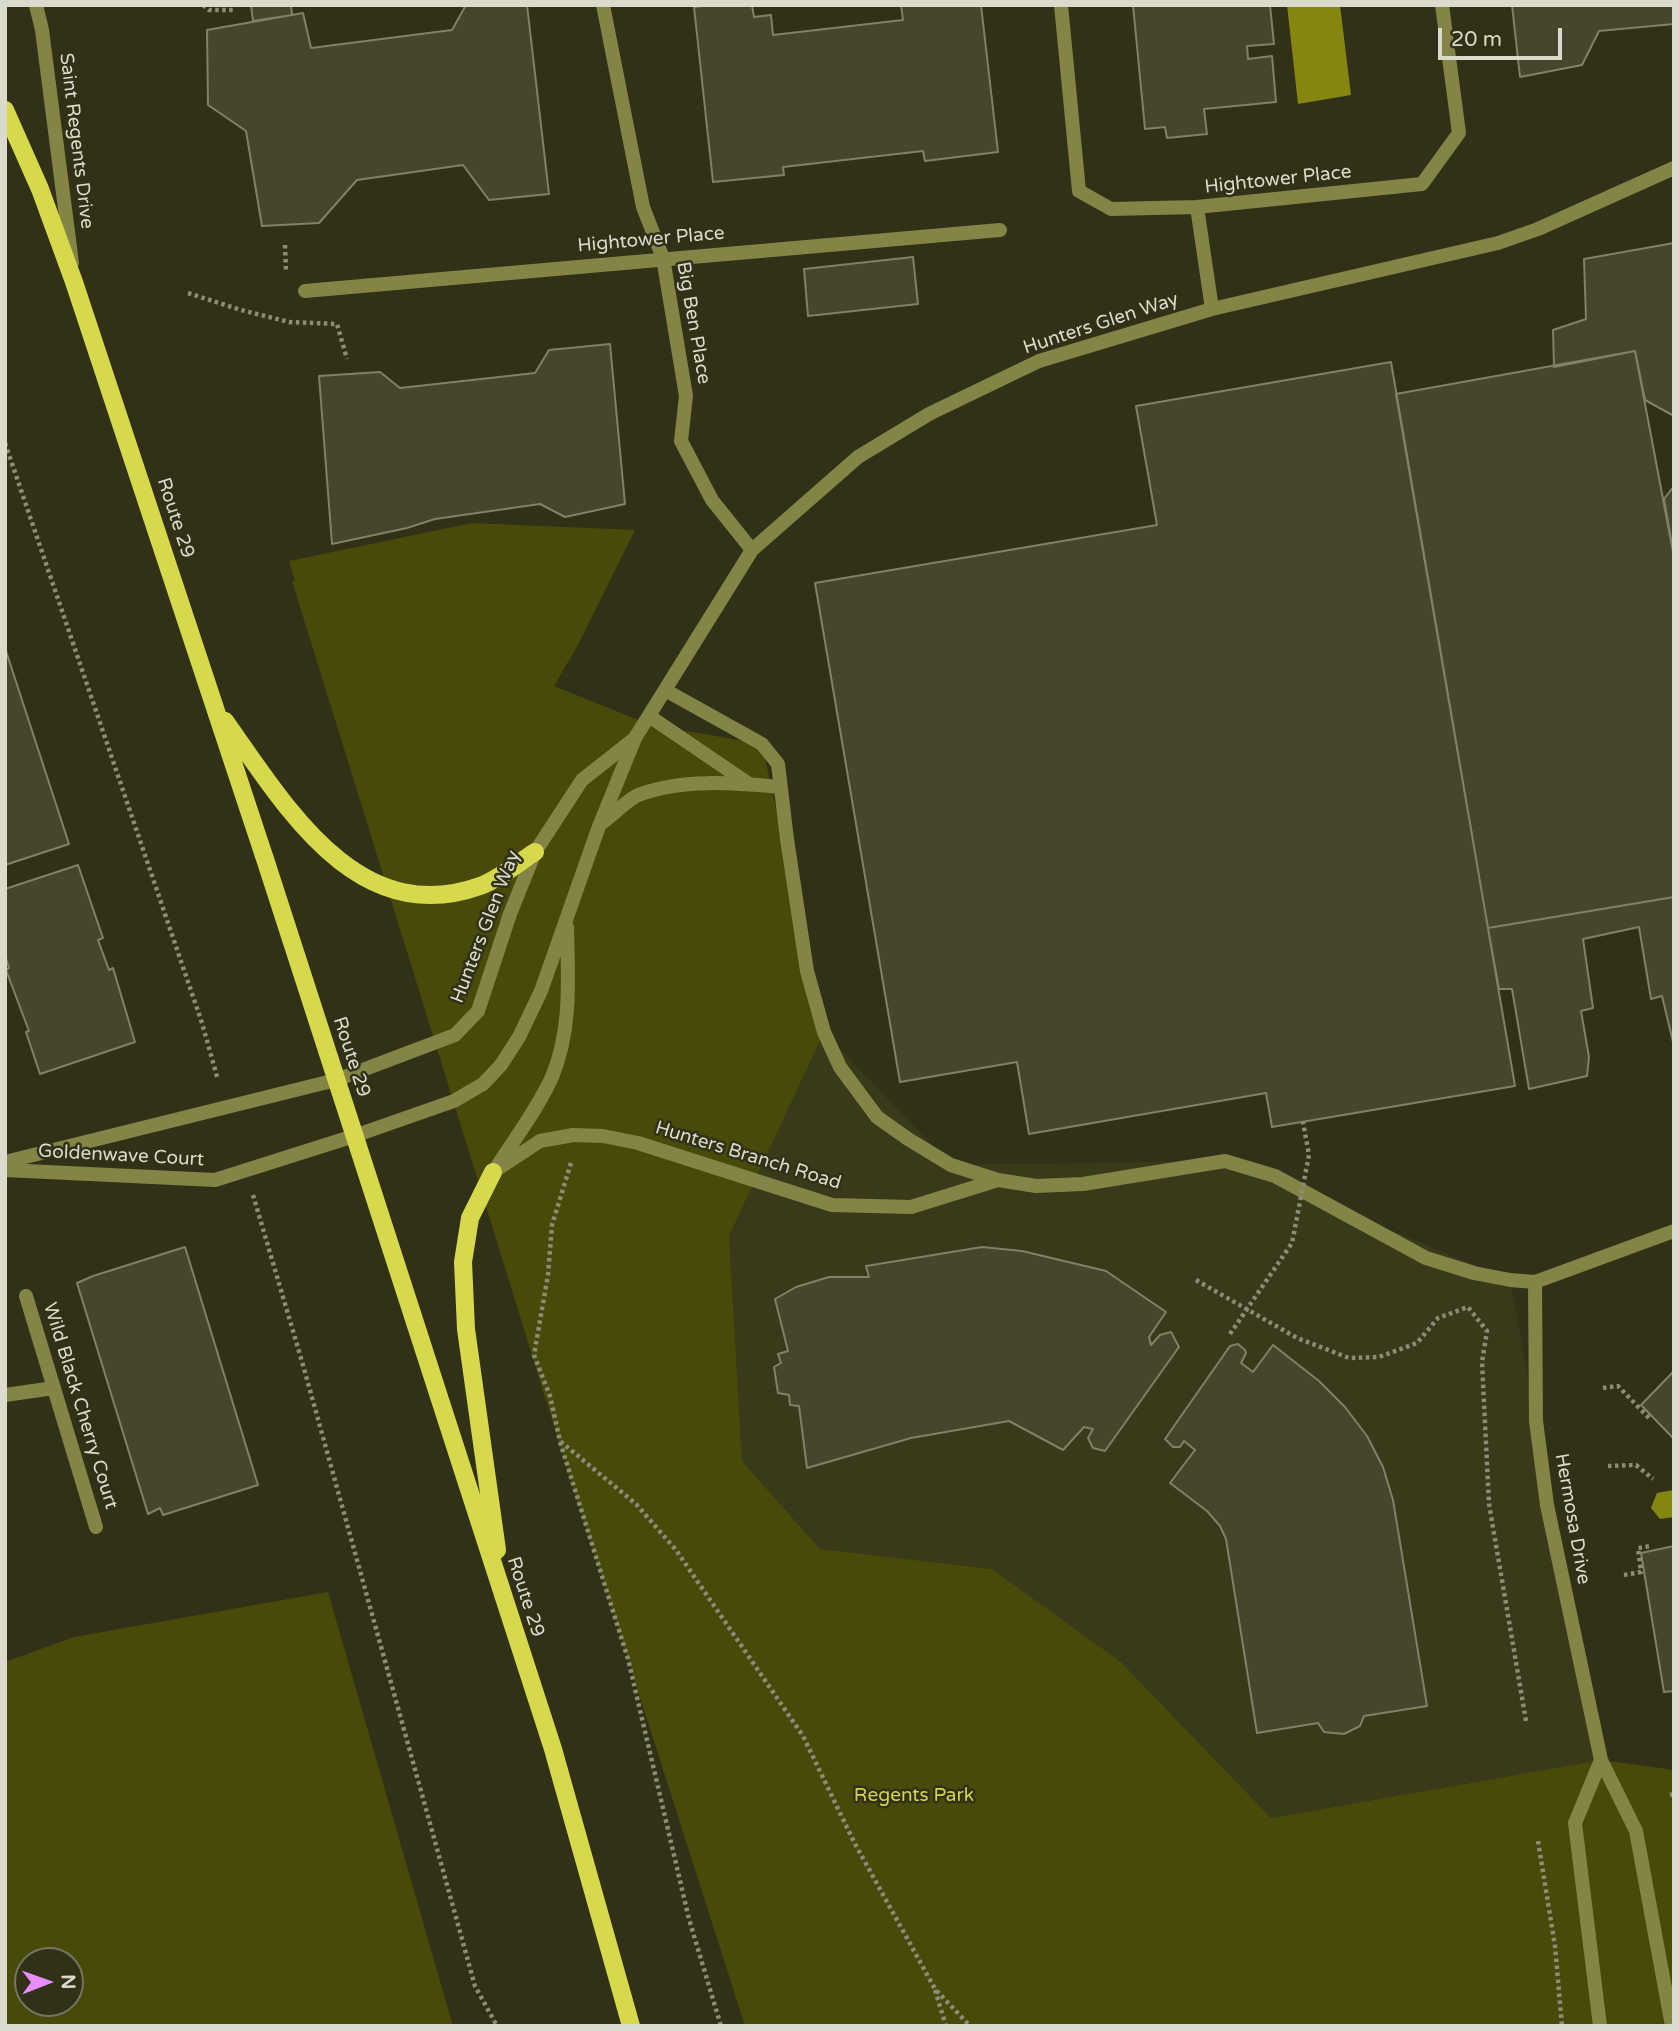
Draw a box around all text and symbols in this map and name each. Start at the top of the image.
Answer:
scale bar [1441,14,1565,58]
text: 20 m [1451,27,1502,52]
street label: Saint Regents Drive [54,52,98,230]
street label: Hightower Place [1203,161,1353,199]
street label: Hightower Place [577,222,725,258]
street label: Big Ben Place [671,260,715,386]
street label: Hunters Glen Way [1021,288,1181,360]
street label: Route 29 [151,475,199,561]
street label: Hunters Glen Way [446,847,526,1007]
street label: Route 29 [327,1014,375,1100]
street label: Hunters Branch Road [652,1117,844,1195]
street label: Goldenwave Court [37,1140,205,1172]
street label: Wild Black Cherry Court [38,1300,122,1512]
street label: Hermosa Drive [1549,1452,1595,1586]
street label: Route 29 [501,1554,549,1640]
park label: Regents Park [854,1785,974,1807]
north arrow [14,1947,84,2017]
text: N [57,1974,79,1989]

